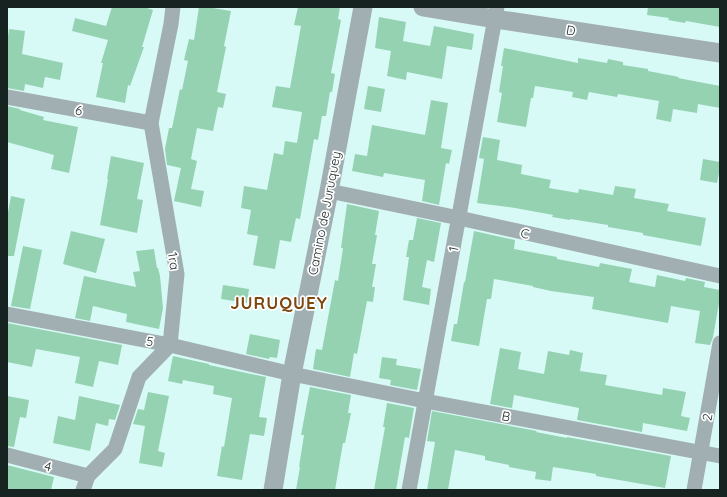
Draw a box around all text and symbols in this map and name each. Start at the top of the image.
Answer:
street label: D [565,21,577,39]
street label: 6 [74,101,84,119]
street label: Camino de Juruquey [304,150,344,276]
street label: C [519,224,531,242]
street label: 1 [445,245,461,253]
street label: 1ra [165,251,183,271]
district label: JURUQUEY [230,292,328,313]
street label: 5 [145,332,155,350]
street label: B [500,407,512,425]
street label: 2 [698,412,716,422]
street label: 4 [43,457,53,475]

